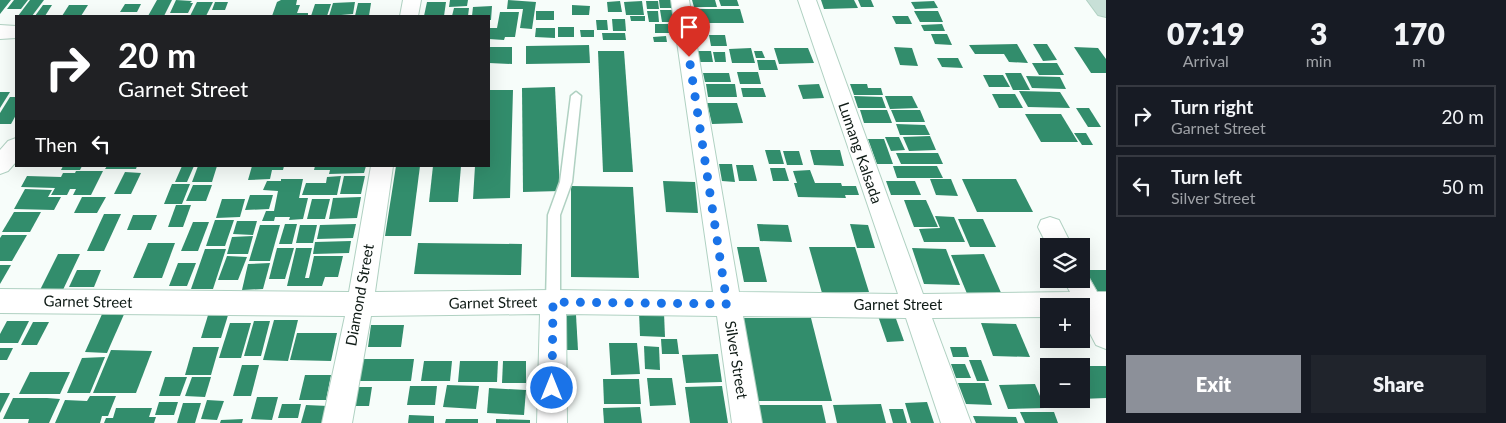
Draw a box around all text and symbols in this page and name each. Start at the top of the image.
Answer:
pin [668,6,710,57]
icon: arrive [675,13,703,41]
text: 07:19 [1167,15,1245,51]
text: 3 [1310,15,1327,51]
text: 170 [1393,15,1445,51]
text: 20 m [118,33,196,75]
icon: right [35,35,100,100]
text: Arrival [1183,51,1229,70]
text: min [1306,51,1332,70]
text: m [1412,51,1425,70]
text: Garnet Street [118,75,248,102]
text: Turn right [1171,95,1253,118]
street label: Lumang Kalsada [835,100,887,206]
icon: right [1128,102,1156,130]
text: 20 m [1441,105,1484,128]
text: Garnet Street [1171,118,1266,137]
icon: left [87,130,115,158]
text: Then [35,133,77,156]
text: Turn left [1171,165,1242,188]
icon: left [1128,172,1156,200]
text: 50 m [1441,175,1484,198]
text: Silver Street [1171,188,1255,207]
map controls [1040,238,1090,408]
button: layers [1040,238,1090,288]
street label: Diamond Street [341,242,377,347]
street label: Garnet Street [43,291,133,311]
street label: Garnet Street [448,292,538,312]
street label: Garnet Street [854,295,943,313]
button: + [1040,298,1090,348]
street label: Silver Street [722,319,752,401]
button: Exit [1126,355,1301,413]
button: Share [1311,355,1486,413]
button: − [1040,358,1090,408]
position arrow [525,361,577,413]

